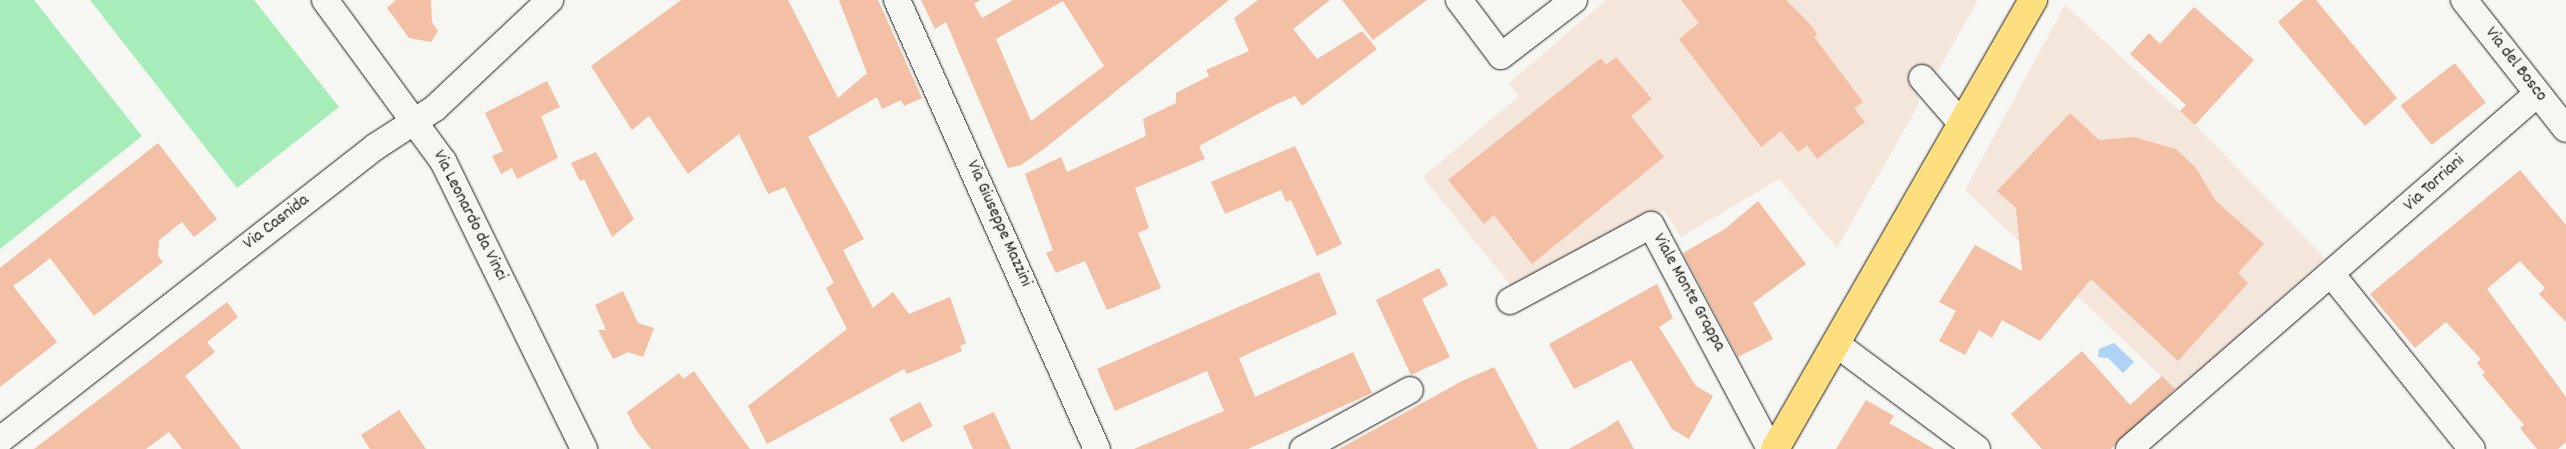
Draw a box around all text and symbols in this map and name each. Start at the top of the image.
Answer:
street label: Via del Bosco [2479,23,2551,107]
street label: Via Leonardo da Vinci [427,147,511,285]
street label: Via Torriani [2400,151,2470,217]
street label: Via Giuseppe Mazzini [960,157,1036,291]
street label: Via Casnida [240,191,314,255]
street label: Viale Monte Grappa [1647,230,1729,356]

